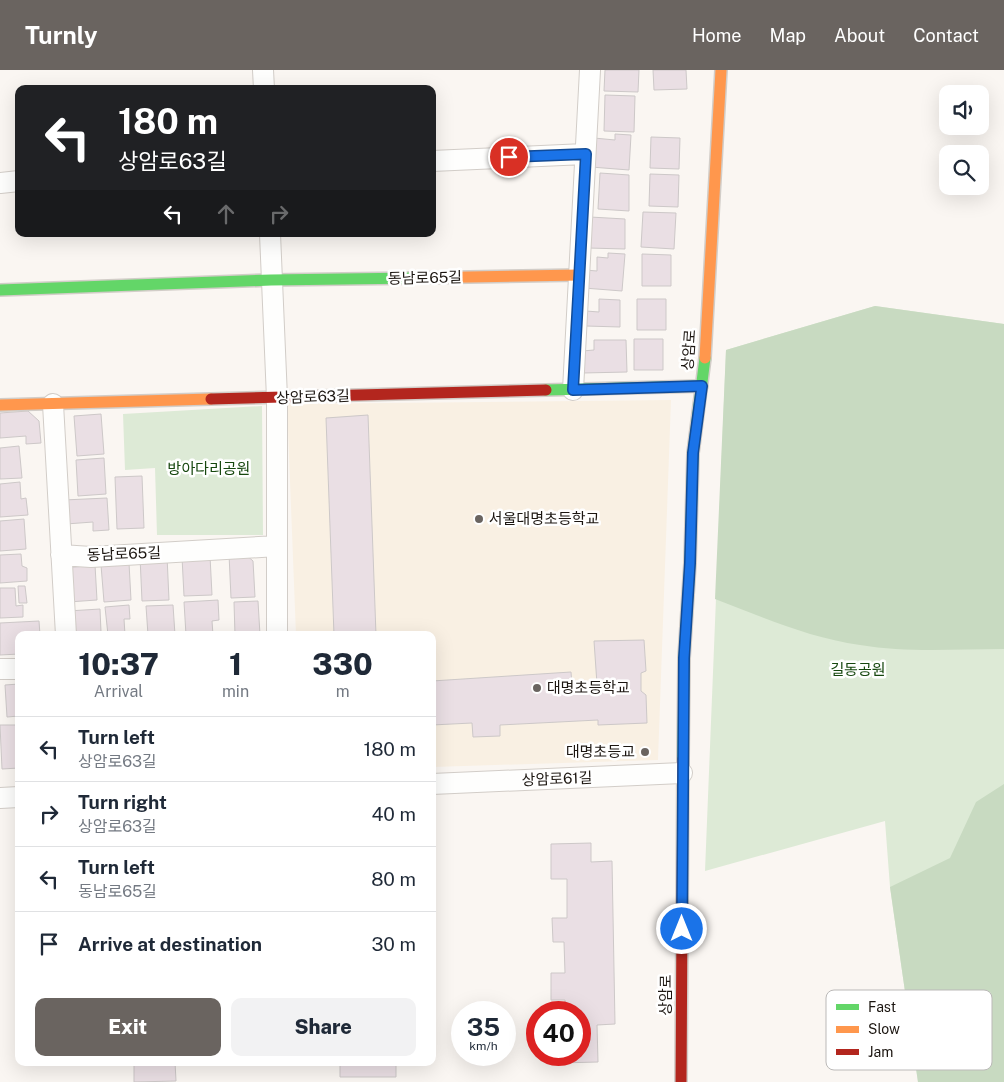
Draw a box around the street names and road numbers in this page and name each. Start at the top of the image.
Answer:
street label: 동남로65길 [388,268,462,287]
street label: 상암로 [679,329,698,371]
street label: 상암로63길 [276,387,350,406]
street label: 동남로65길 [87,544,161,563]
street label: 상암로61길 [521,769,593,788]
street label: 상암로 [657,974,674,1016]

